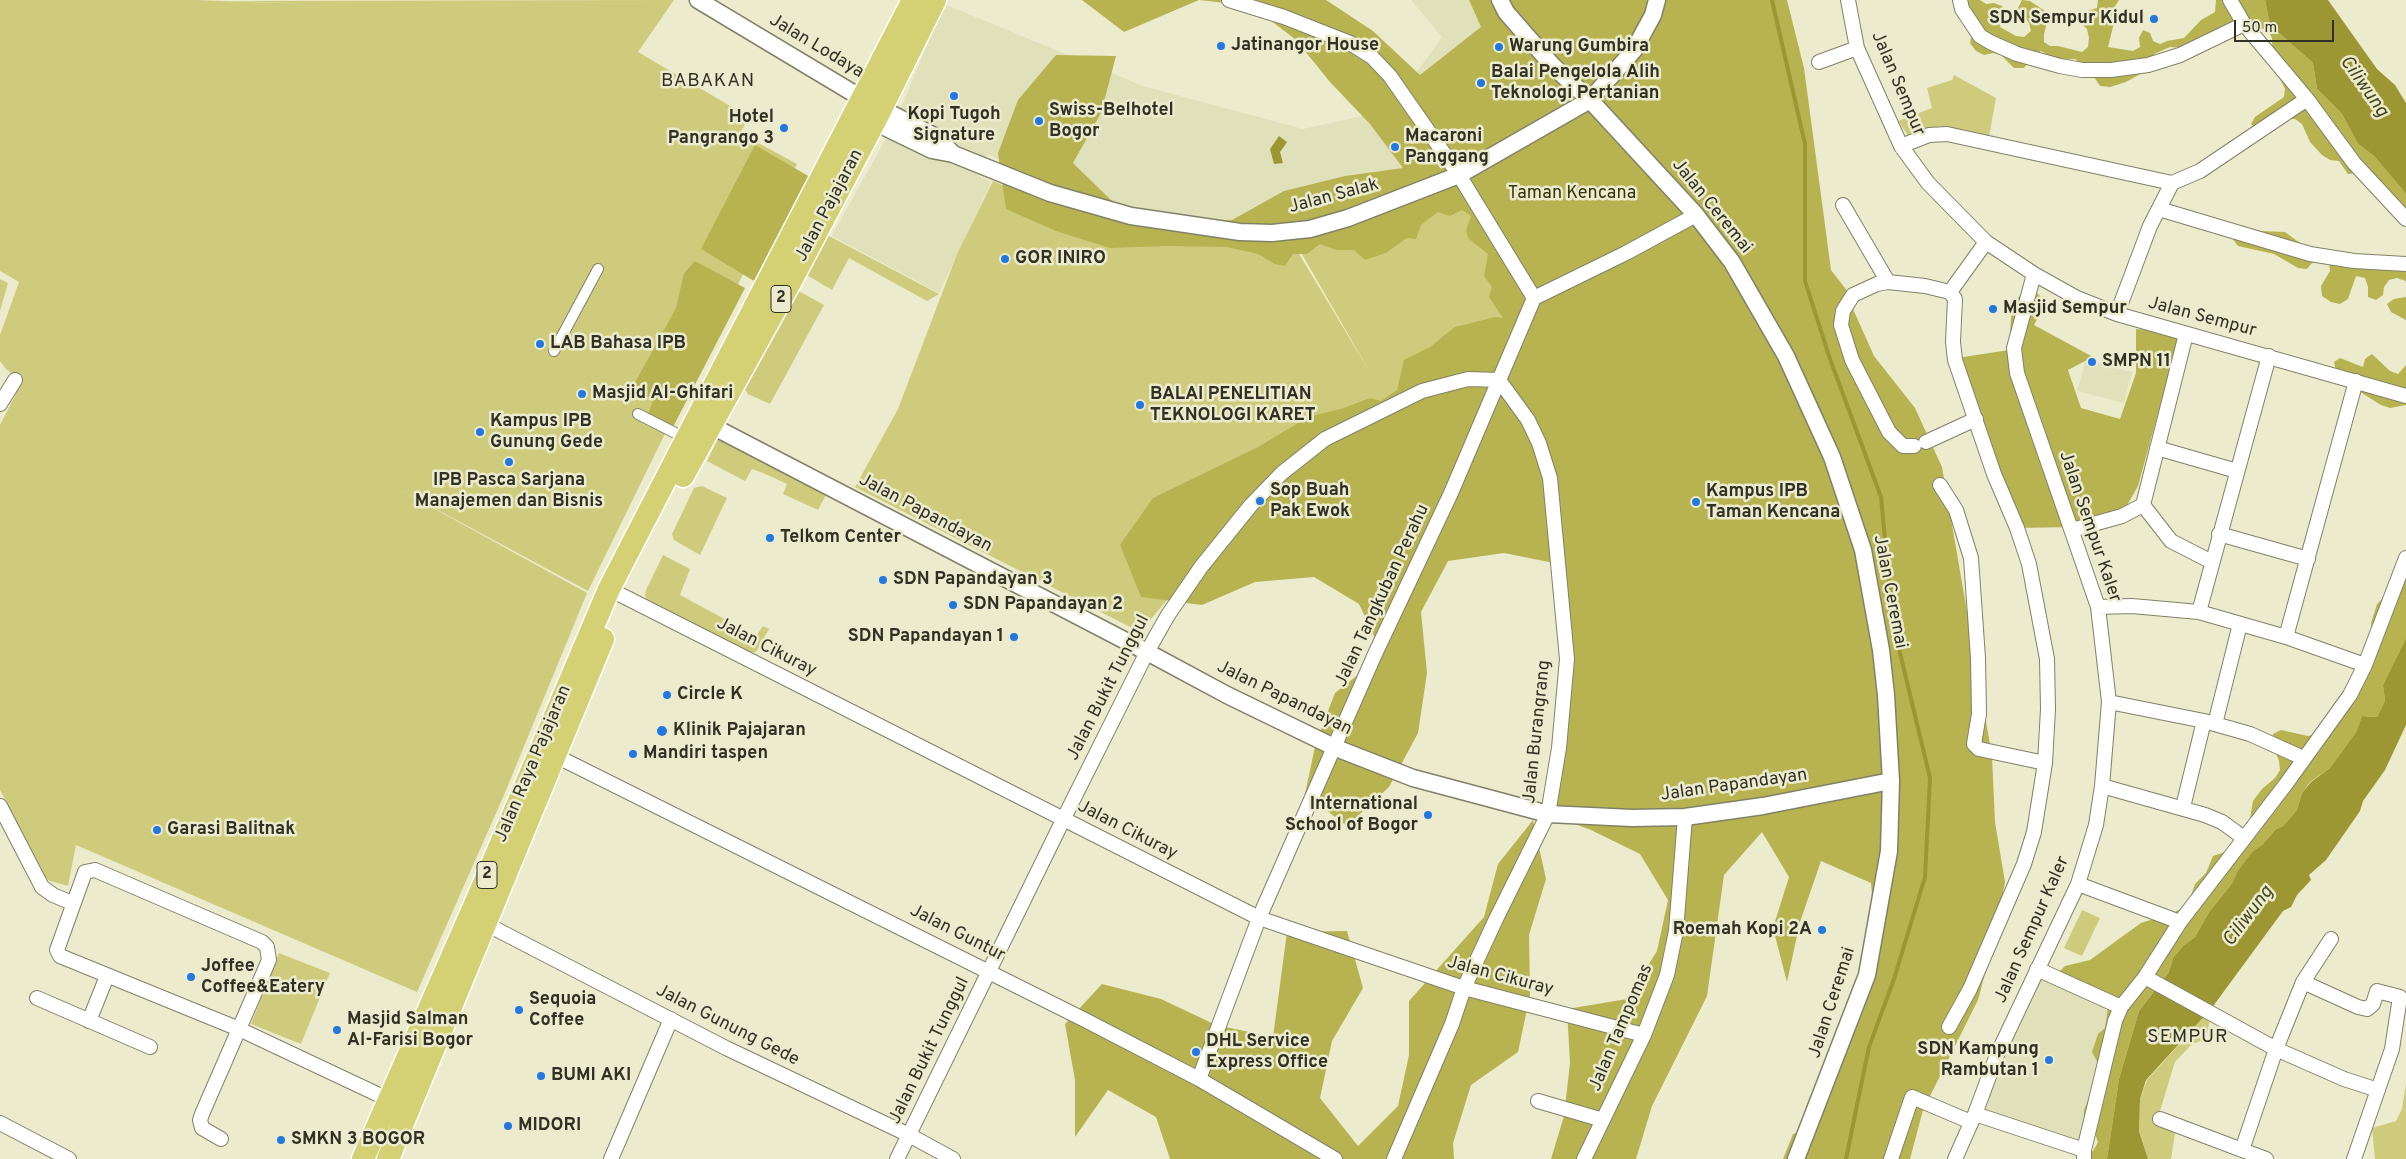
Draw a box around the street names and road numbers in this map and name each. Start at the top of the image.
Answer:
street label: Jalan Lodaya [765,10,867,84]
street label: Jalan Sempur [1865,29,1929,139]
street label: Jalan Pajajaran [791,146,869,266]
street label: Jalan Ceremai [1666,155,1756,259]
street label: Jalan Salak [1287,175,1381,219]
road number: 2 [771,286,791,312]
street label: Jalan Sempur [2145,293,2259,343]
street label: Jalan Sempur Kaler [2053,449,2125,605]
street label: Jalan Papandayan [855,470,995,558]
street label: Jalan Tangkuban Perahu [1331,501,1435,691]
street label: Jalan Ceremai [1867,533,1911,651]
street label: Jalan Bukit Tunggul [1063,612,1155,764]
street label: Jalan Cikuray [712,614,820,682]
street label: Jalan Papandayan [1213,657,1355,741]
street label: Jalan Burangrang [1520,659,1556,805]
street label: Jalan Raya Pajajaran [491,682,577,846]
street label: Jalan Papandayan [1659,765,1809,807]
street label: Jalan Cikuray [1073,797,1181,865]
street label: Jalan Sempur Kaler [1991,853,2075,1007]
road number: 2 [477,862,497,888]
street label: Jalan Guntur [906,901,1008,967]
street label: Jalan Ceremai [1805,945,1861,1061]
street label: Jalan Cikuray [1444,952,1556,1002]
street label: Jalan Tampomas [1585,961,1659,1095]
street label: Jalan Bukit Tunggul [885,974,975,1128]
street label: Jalan Gunung Gede [652,980,802,1072]

